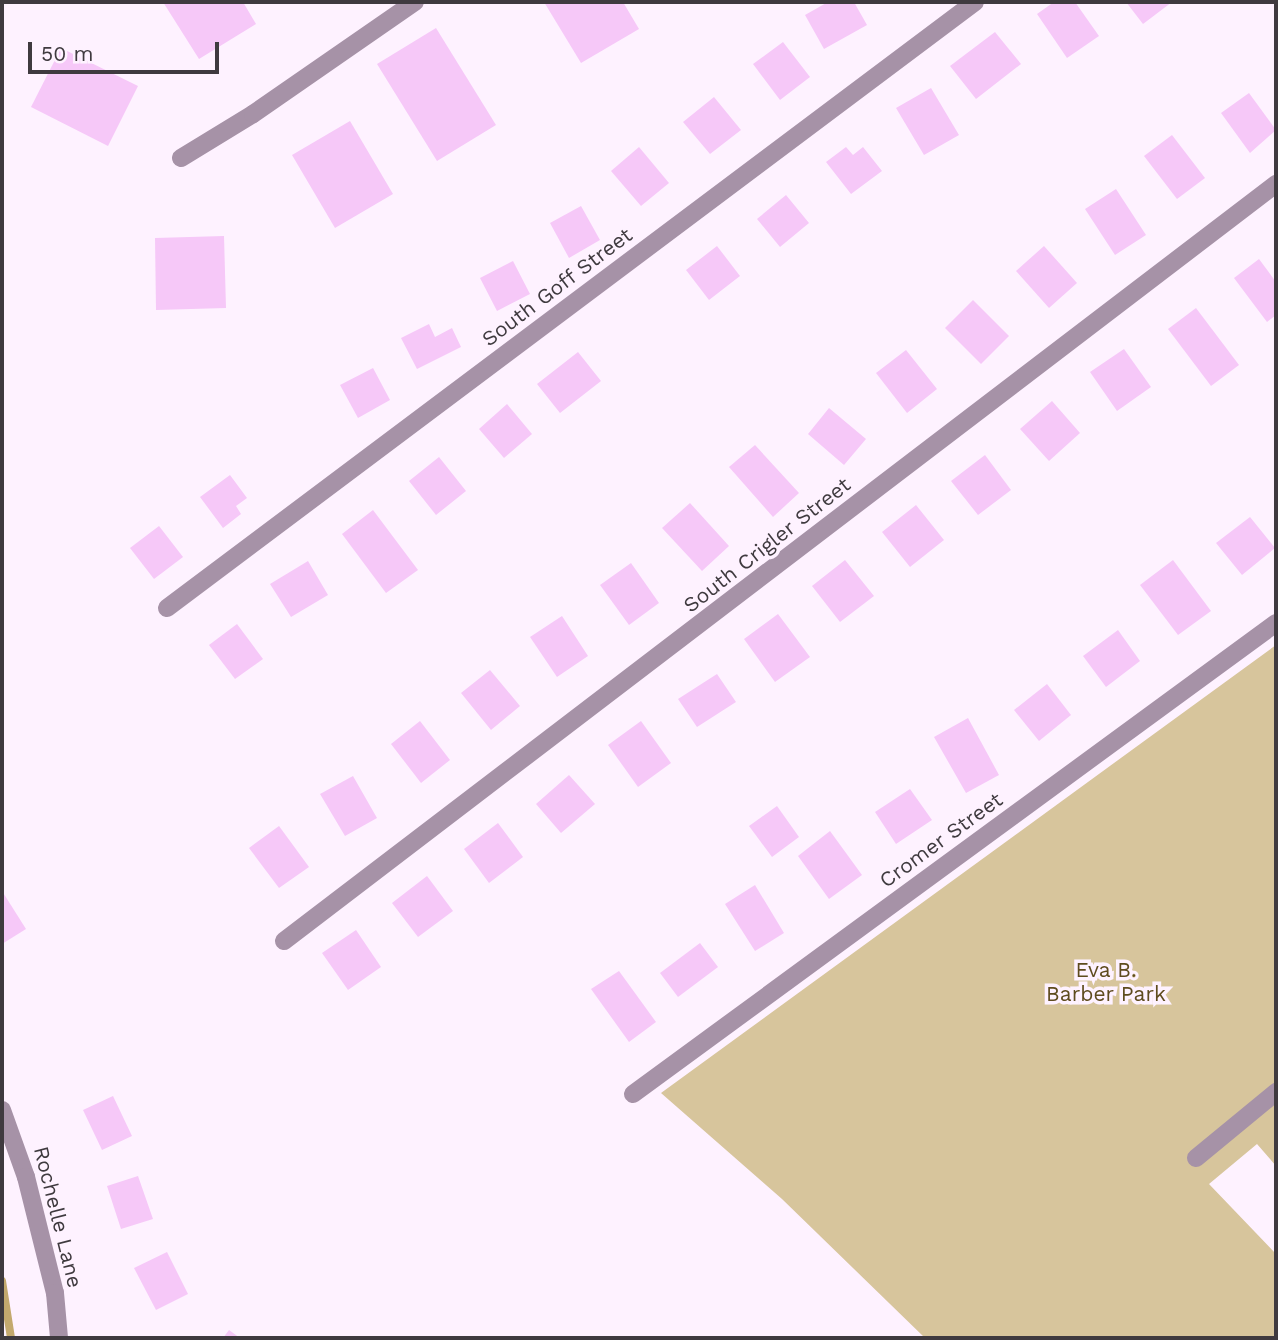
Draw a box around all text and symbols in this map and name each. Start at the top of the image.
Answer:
scale bar [32,28,222,72]
text: 50 m [41,41,93,66]
street label: South Goff Street [477,222,637,352]
street label: South Crigler Street [678,472,856,618]
street label: Cromer Street [874,787,1008,893]
park label: Eva B. Barber Park [1046,957,1166,1007]
street label: Rochelle Lane [28,1144,88,1290]

